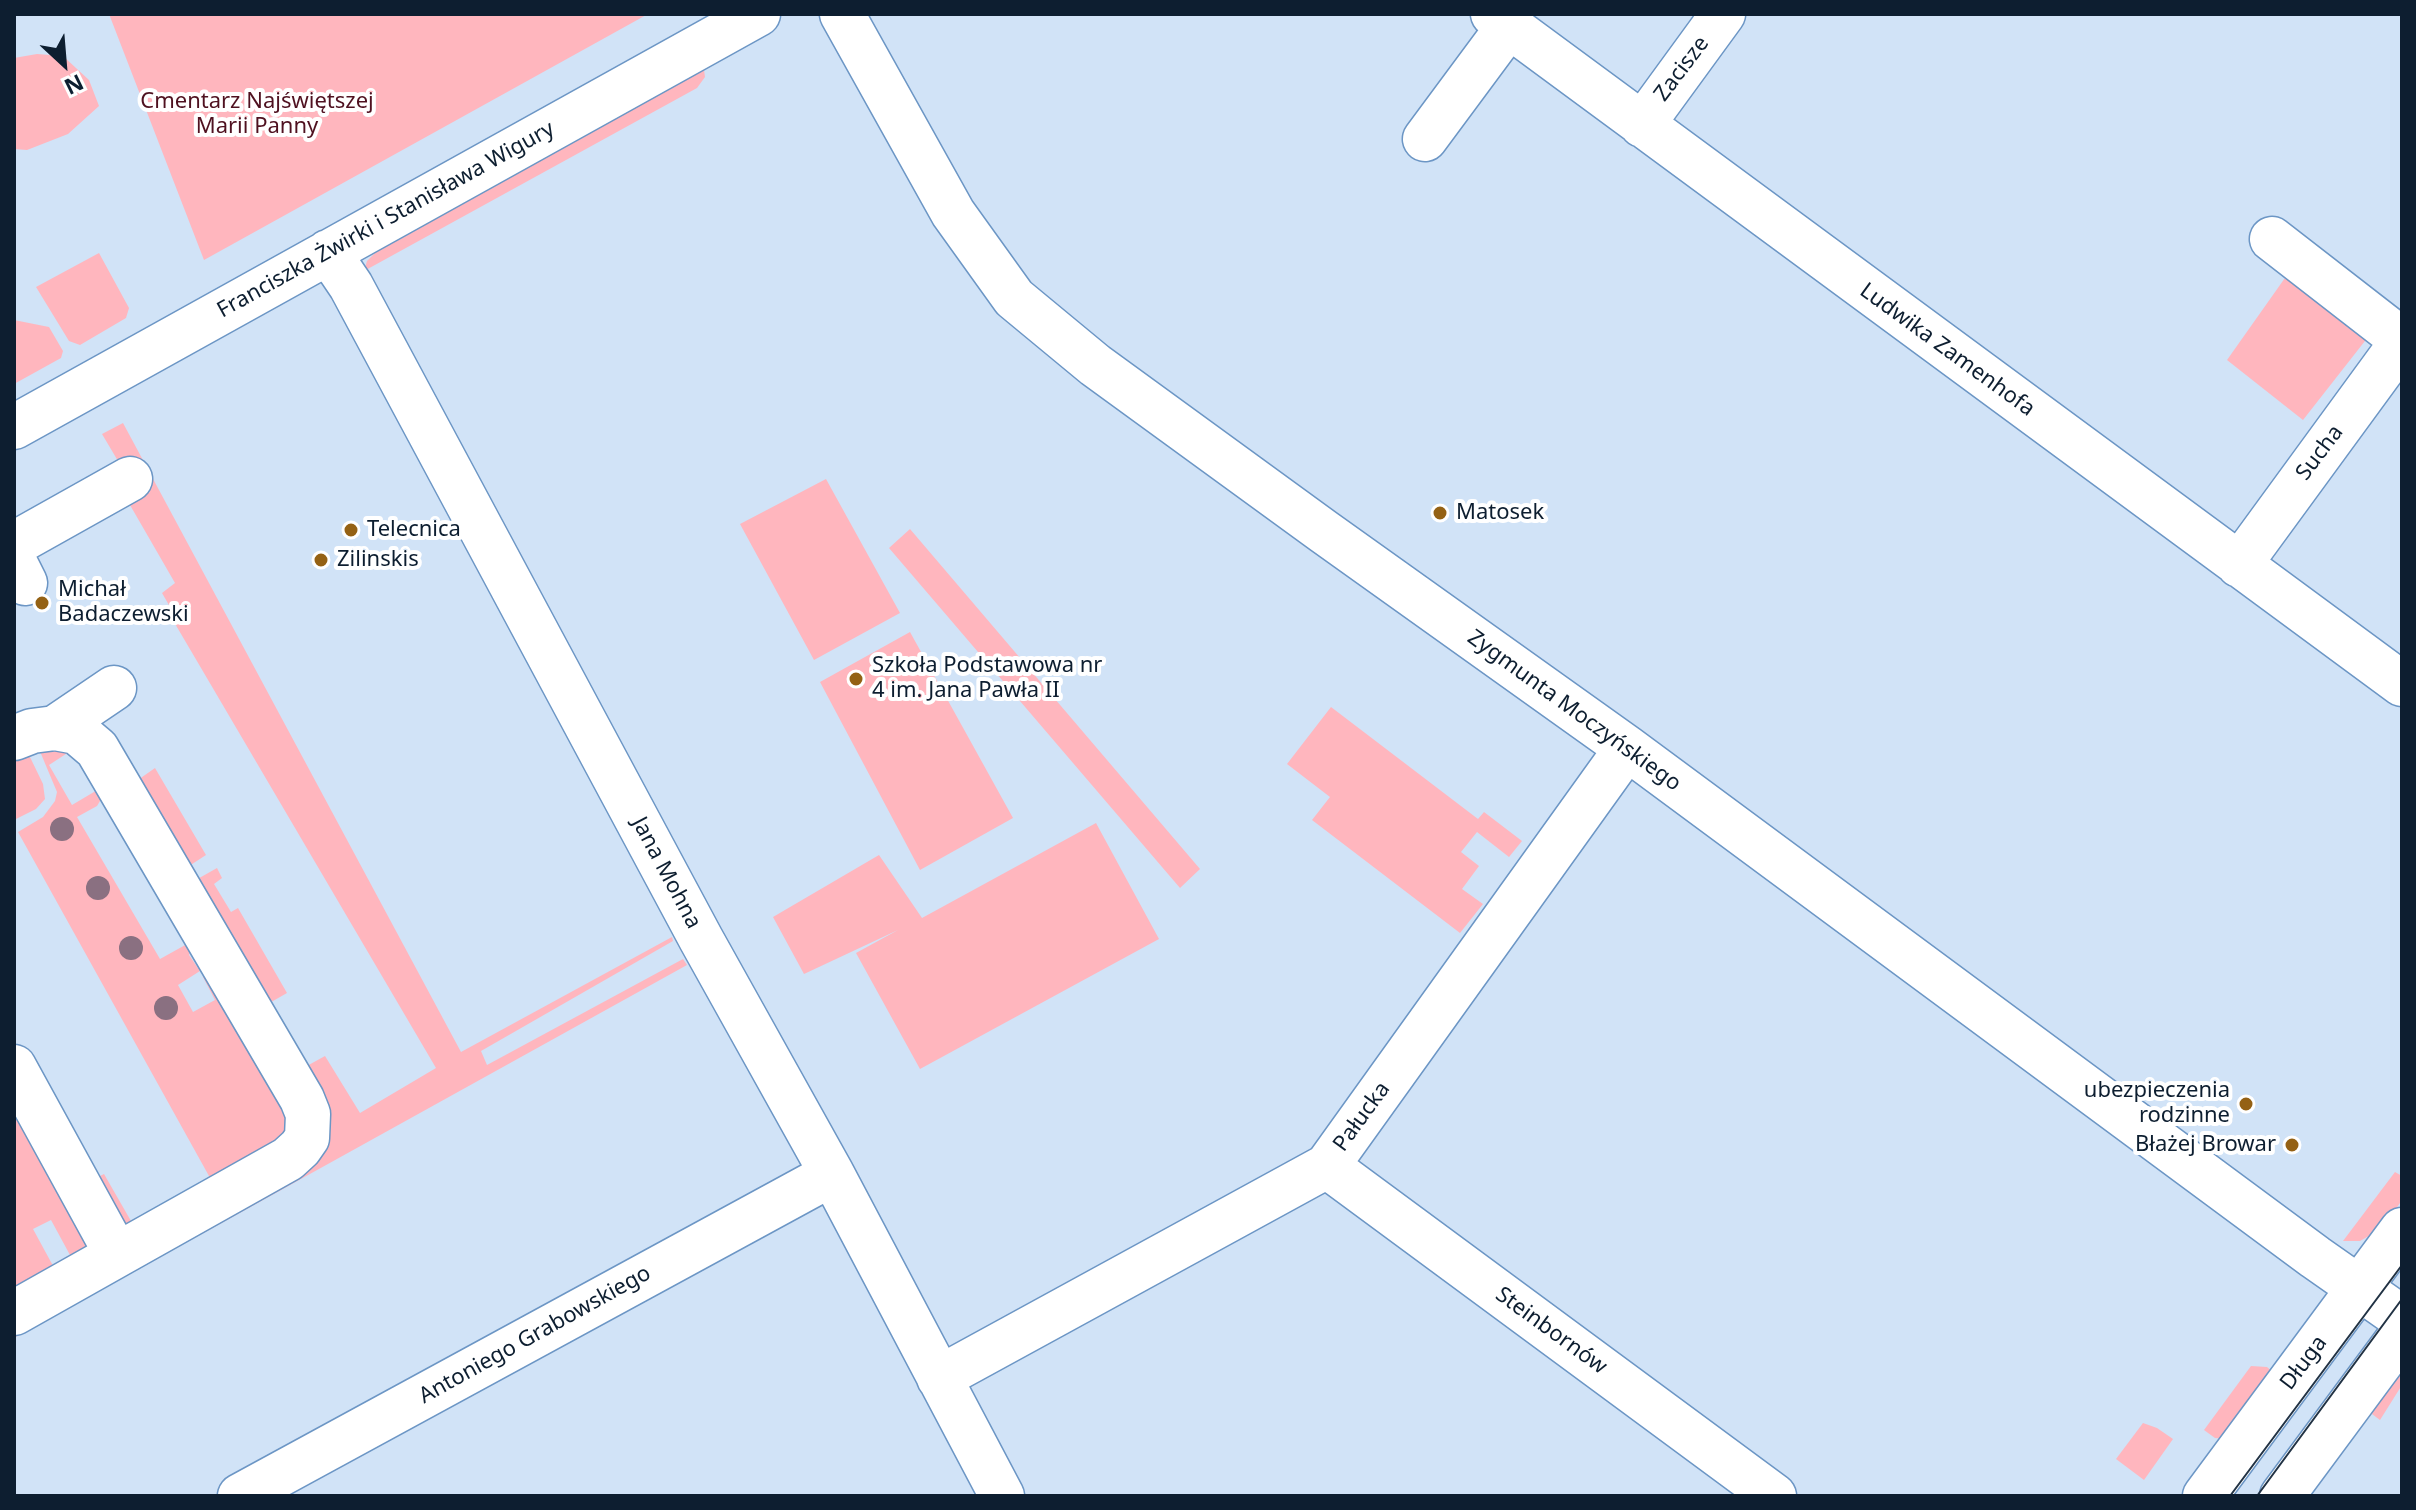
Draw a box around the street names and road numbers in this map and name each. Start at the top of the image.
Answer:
street label: Zacisze [1649,31,1715,107]
street label: Franciszka Żwirki i Stanisława Wigury [213,116,559,324]
street label: Ludwika Zamenhofa [1854,278,2040,422]
street label: Sucha [2291,420,2349,486]
street label: Zygmunta Moczyńskiego [1462,625,1686,797]
street label: Jana Mohna [626,813,706,933]
street label: Pałucka [1328,1077,1396,1157]
street label: Antoniego Grabowskiego [414,1260,656,1410]
street label: Steinbornów [1490,1282,1612,1380]
street label: Długa [2275,1331,2333,1395]

